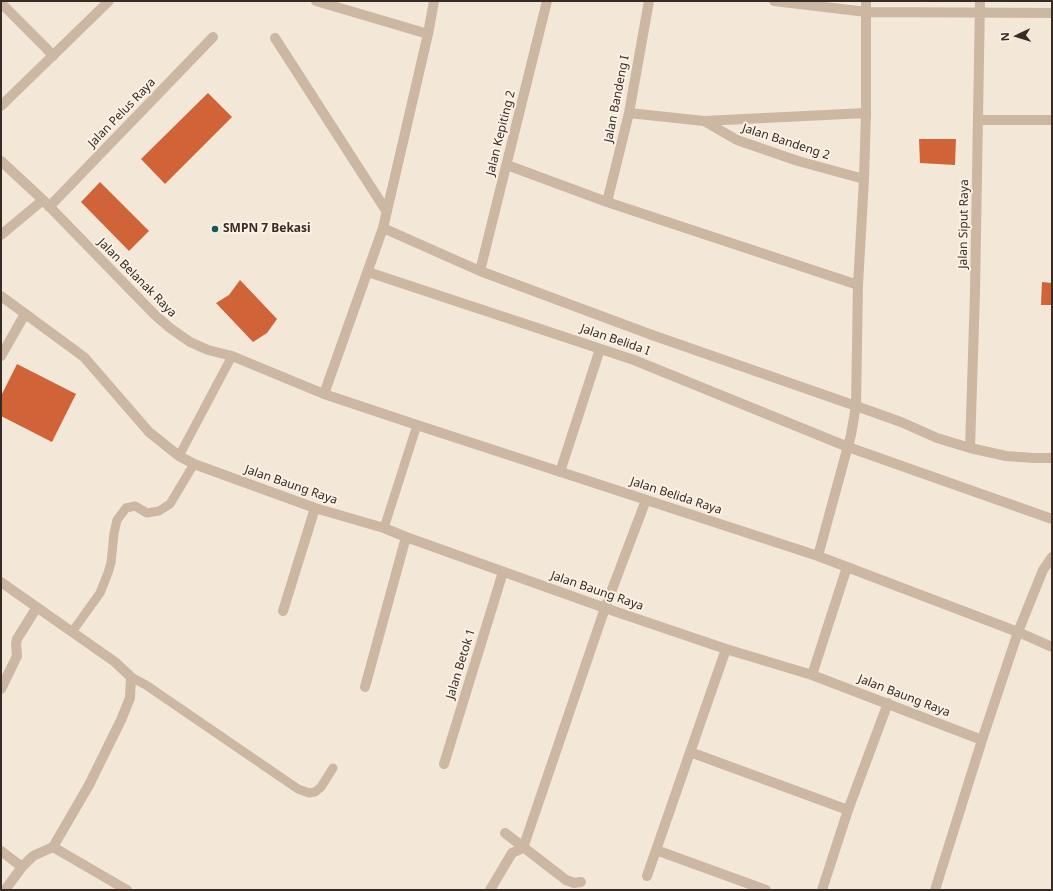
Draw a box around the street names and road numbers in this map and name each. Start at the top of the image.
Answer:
street label: Jalan Bandeng I [601,54,633,144]
street label: Jalan Pelus Raya [85,75,159,151]
street label: Jalan Kepiting 2 [483,89,519,177]
street label: Jalan Bandeng 2 [740,121,832,163]
street label: Jalan Siput Raya [956,179,972,269]
street label: Jalan Belanak Raya [95,236,179,320]
street label: Jalan Belida I [578,321,652,359]
street label: Jalan Baung Raya [243,462,339,508]
street label: Jalan Belida Raya [628,474,724,518]
street label: Jalan Baung Raya [549,568,645,614]
street label: Jalan Betok 1 [443,627,479,701]
street label: Jalan Baung Raya [856,672,952,720]

